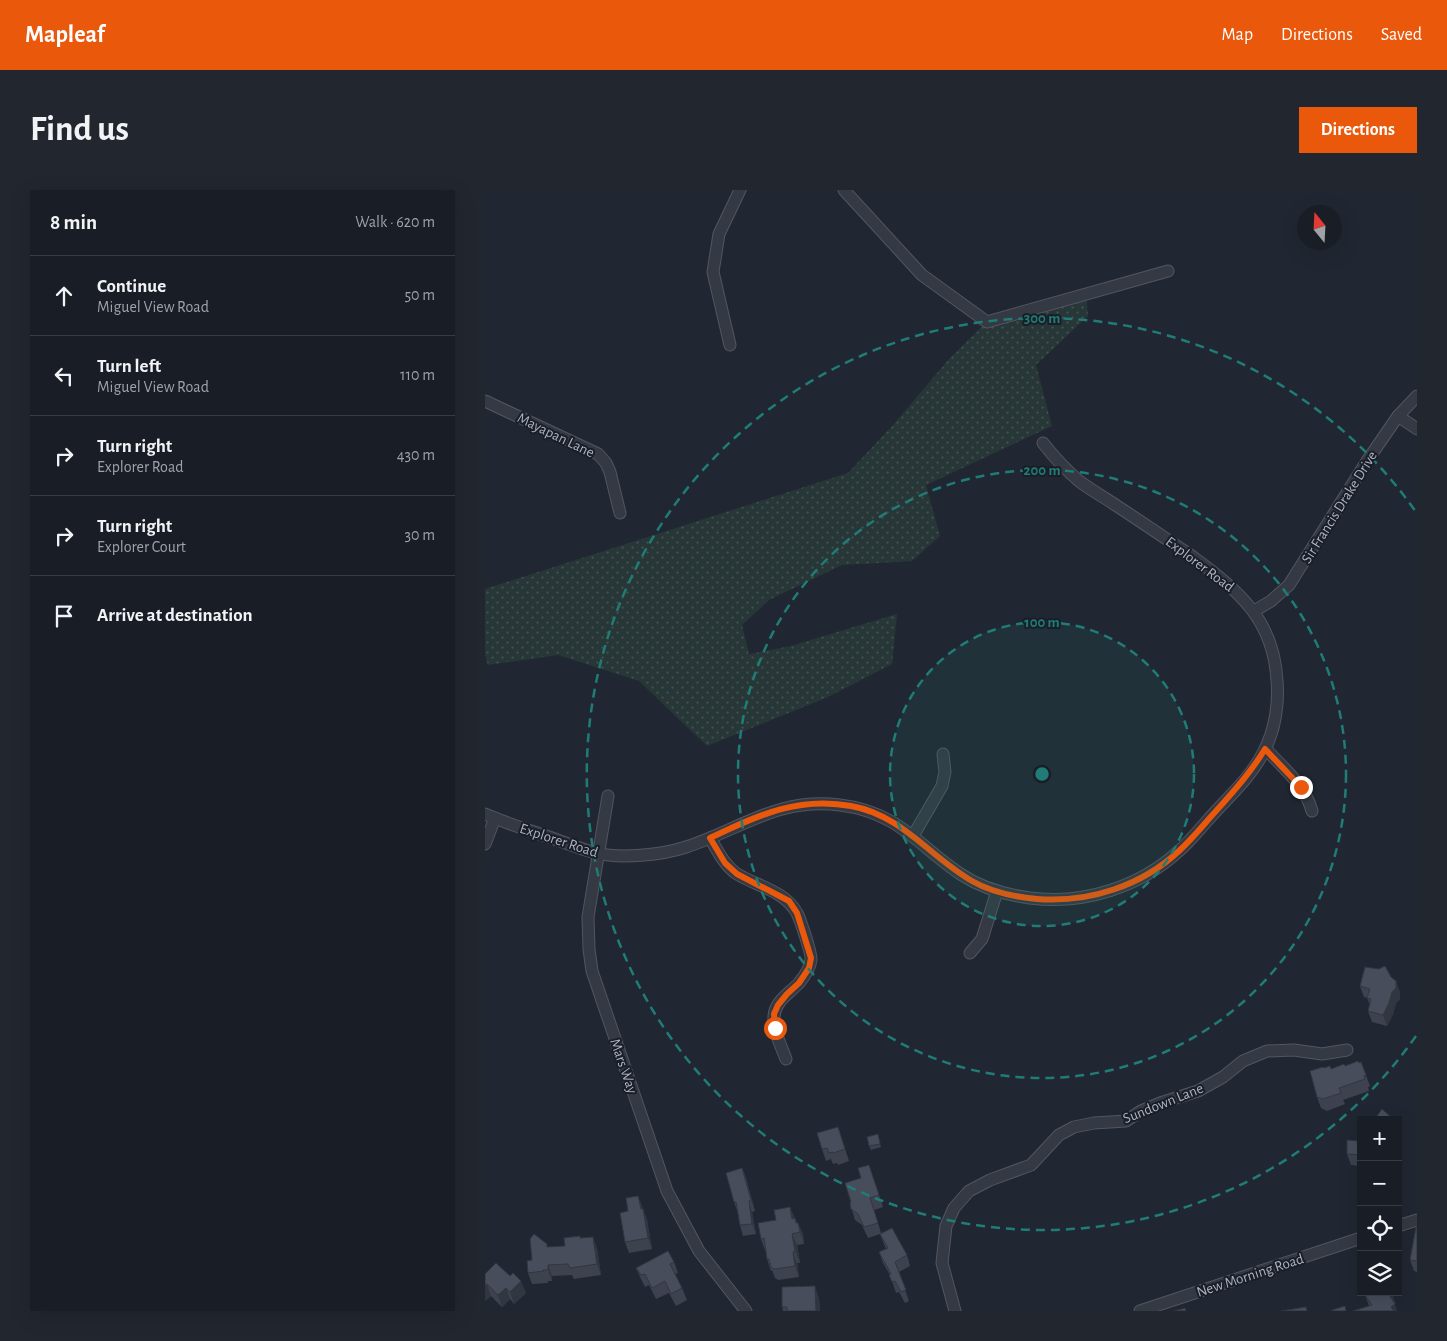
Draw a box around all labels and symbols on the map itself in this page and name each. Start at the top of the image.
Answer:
north arrow [1297,205,1342,250]
text: 300 m [1024,311,1060,326]
street label: Mayapan Lane [515,410,597,461]
street label: Sir Francis Drake Drive [1299,448,1380,566]
text: 200 m [1023,463,1061,478]
street label: Explorer Road [1163,534,1237,595]
text: 100 m [1024,615,1060,630]
centre of rings [1033,765,1051,783]
route end [1290,776,1313,799]
street label: Explorer Road [518,821,600,860]
route start [764,1017,787,1040]
street label: Mars Way [607,1037,640,1096]
street label: Sundown Lane [1121,1081,1206,1126]
street label: New Morning Road [1195,1251,1306,1300]

